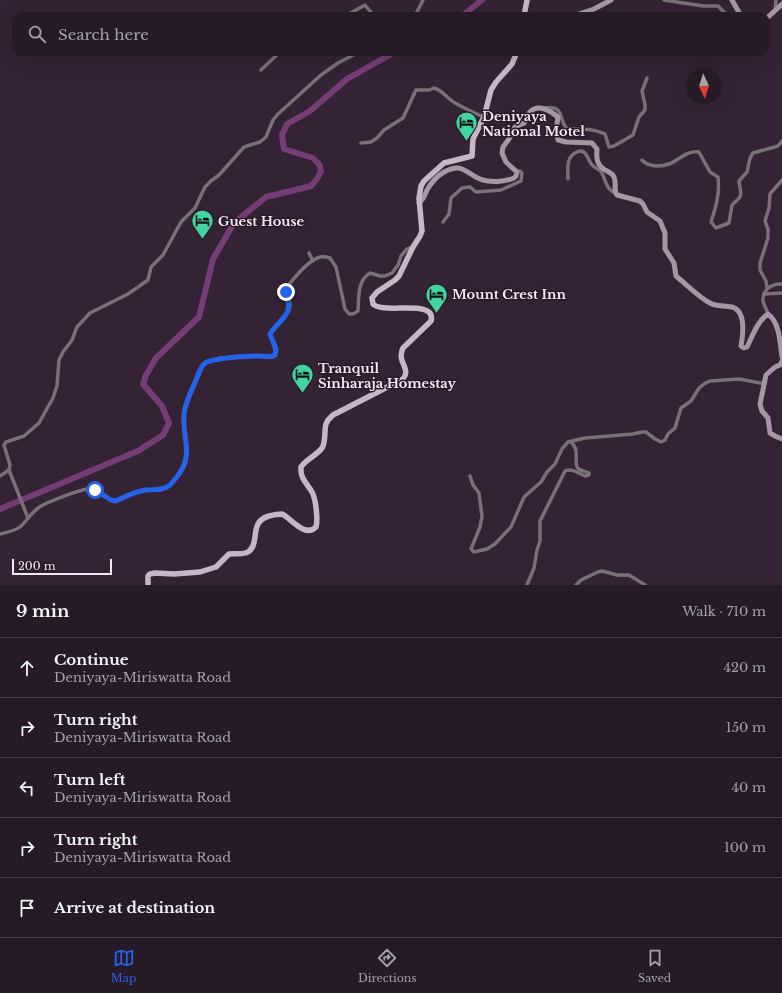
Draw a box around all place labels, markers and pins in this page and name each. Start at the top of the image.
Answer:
place label: Deniyaya National Motel [482,108,585,140]
hotel icon: Deniyaya National Motel [453,110,479,143]
hotel icon: Guest House [189,208,215,241]
place label: Guest House [218,213,305,230]
hotel icon: Mount Crest Inn [423,281,449,314]
place label: Mount Crest Inn [452,286,566,303]
place label: Tranquil Sinharaja Homestay [318,360,456,392]
hotel icon: Tranquil Sinharaja Homestay [290,362,316,395]

